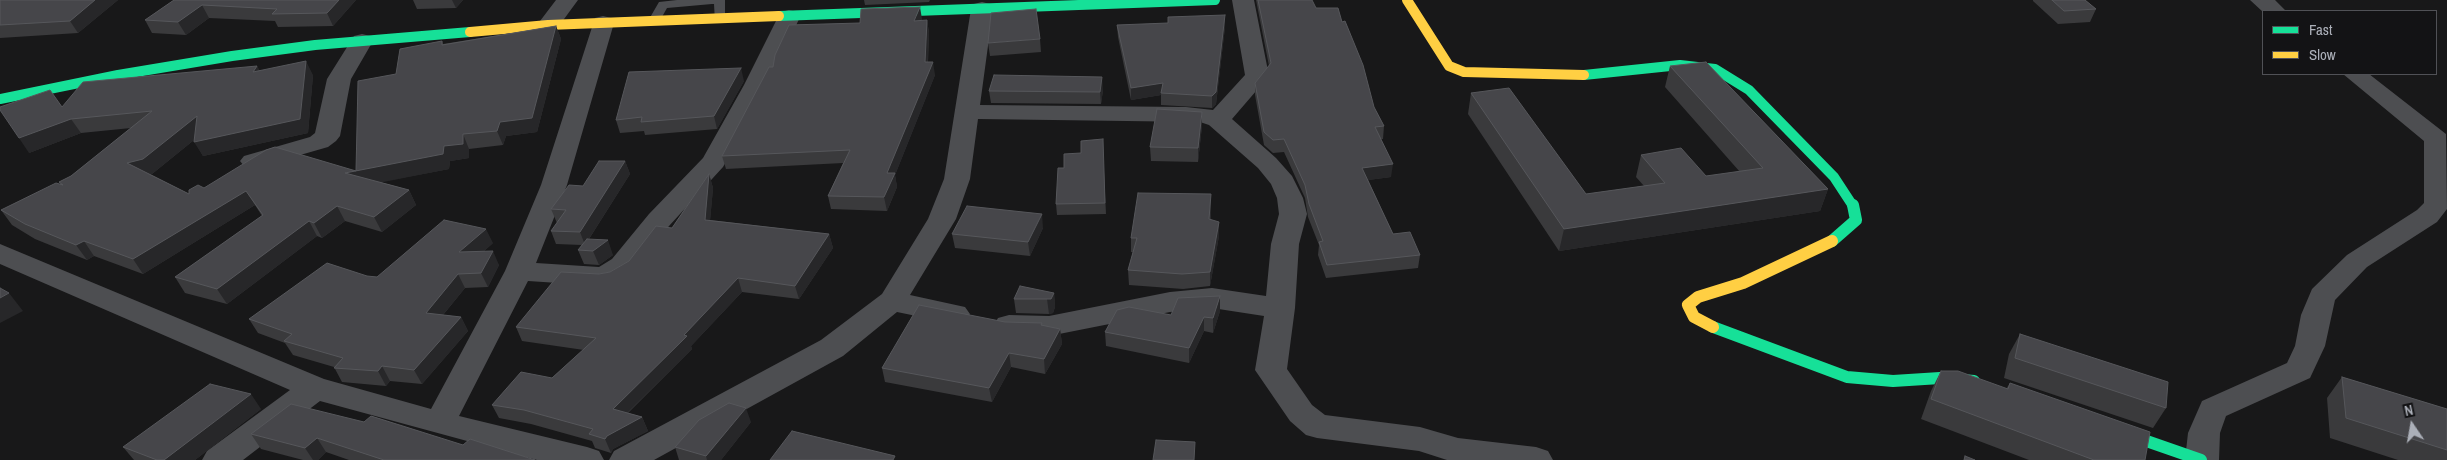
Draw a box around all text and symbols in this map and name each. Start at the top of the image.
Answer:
legend [2262,10,2437,75]
text: Fast [2309,19,2332,40]
text: Slow [2309,44,2336,65]
north arrow [2387,400,2437,450]
text: N [2403,401,2415,420]

